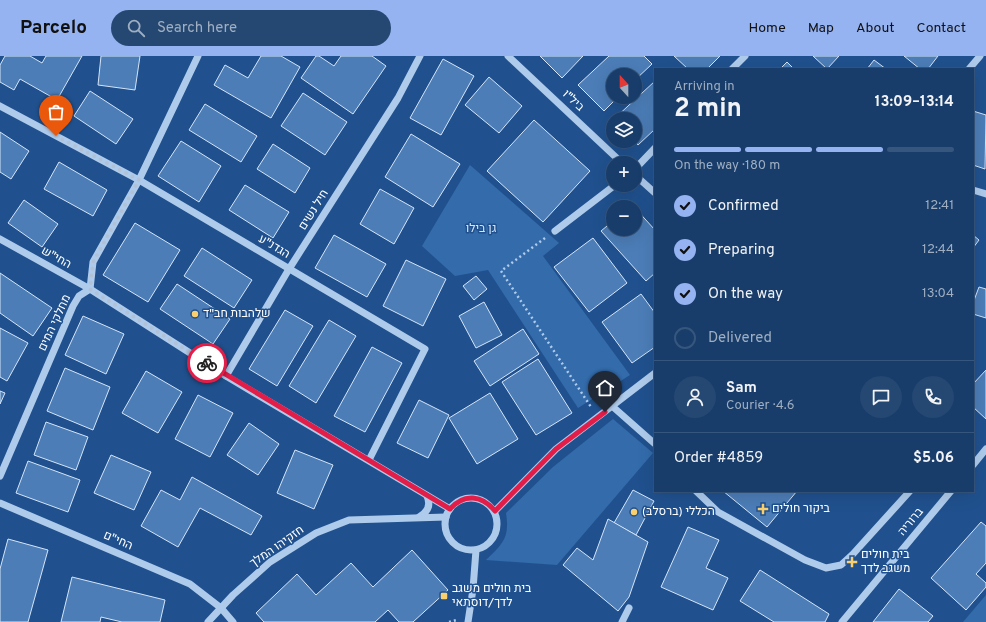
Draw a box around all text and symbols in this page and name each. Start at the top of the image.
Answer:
search box [111,10,391,46]
text: Parcelo [20,16,87,40]
icon: search [125,17,147,39]
text: Search here [157,19,237,38]
text: Home [749,20,786,37]
text: Map [808,20,834,37]
text: About [856,20,895,37]
text: Contact [917,20,966,37]
north arrow [606,68,642,104]
map controls [606,68,642,236]
text: Arriving in [674,79,735,95]
street label: ביל"ו [559,87,588,116]
text: 2 min [674,93,742,126]
text: 13:09–13:14 [874,93,954,112]
pin [39,95,73,136]
icon: bag [45,101,67,123]
button: layers [606,112,642,148]
button: + [606,156,642,192]
text: On the way · 180 m [674,158,780,174]
street label: חיל נשים [295,187,333,233]
icon: check [674,195,696,217]
text: Confirmed [708,197,779,216]
text: 12:41 [925,198,954,214]
button: − [606,200,642,236]
park label: גן בילו [466,221,497,237]
street label: הגדנ"ע [255,231,293,263]
icon: check [674,239,696,261]
text: Preparing [708,241,775,260]
text: 12:44 [922,242,954,258]
street label: החי"ש [38,243,74,273]
icon: check [674,283,696,305]
text: On the way [708,285,783,304]
text: 13:04 [922,286,954,302]
street label: מחלקי המים [35,292,75,354]
place label: שלהבות חב"ד [203,306,271,322]
marker: שלהבות חב"ד [190,309,200,319]
text: Delivered [708,329,772,348]
courier [187,343,227,383]
icon: bike [196,352,218,374]
pin [588,371,622,412]
button: person [674,376,716,418]
button: chat [860,376,902,418]
button: phone [912,376,954,418]
icon: home [594,377,616,399]
text: Sam [726,379,757,398]
text: Courier · 4.6 [726,398,794,414]
text: Order #4859 [674,449,763,468]
text: $5.06 [913,449,954,468]
place label: ביקור חולים [772,501,831,517]
marker: ביקור חולים [757,503,769,515]
place label: הכללי (ברסלב) [642,504,715,520]
street label: ברוריה [894,504,928,540]
marker: הכללי (ברסלב) [629,507,639,517]
street label: חזקיהו המלך [247,522,307,572]
street label: החי"ם [101,528,135,554]
place label: בית חולים משגב לדך [861,547,910,577]
marker: בית חולים משגב לדך [846,556,858,568]
place label: בית חולים משגב לדך/דוסתאי [452,581,532,611]
marker: בית חולים משגב לדך/דוסתאי [439,591,449,601]

